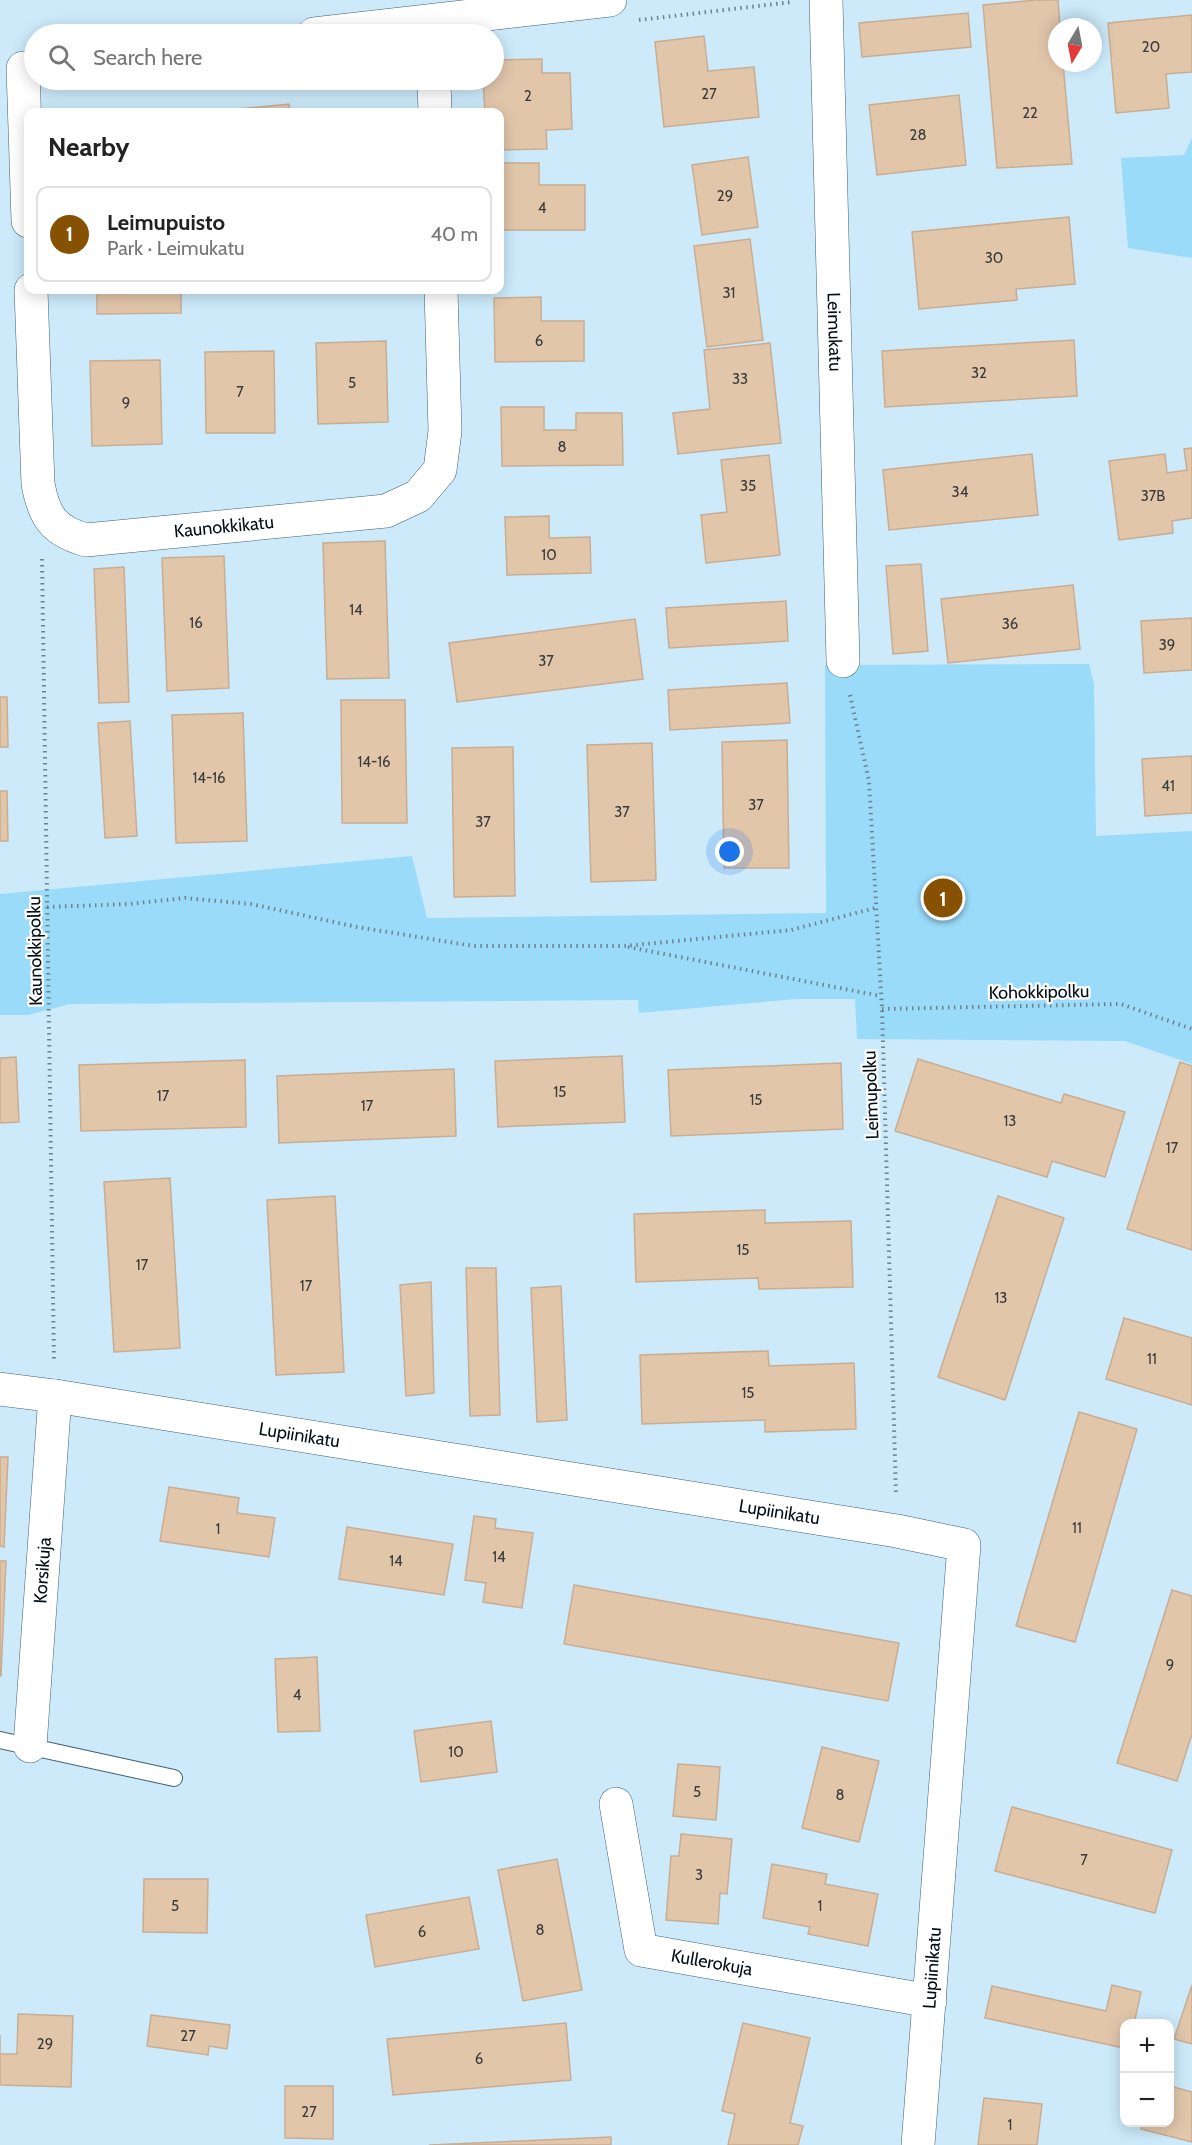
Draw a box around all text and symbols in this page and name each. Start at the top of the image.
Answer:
north arrow [1048,18,1102,72]
search box [24,24,504,90]
house number: 20 [1142,38,1160,56]
icon: search [45,41,78,74]
text: Search here [93,44,202,71]
house number: 27 [701,85,717,103]
house number: 2 [524,87,532,105]
house number: 22 [1022,104,1038,122]
house number: 28 [910,126,926,144]
text: Nearby [48,131,129,163]
house number: 29 [717,187,733,205]
house number: 4 [538,199,547,217]
text: Leimupuisto [107,209,225,236]
text: 1 [66,222,73,246]
text: 40 m [430,222,478,246]
text: Park · Leimukatu [107,236,245,260]
house number: 30 [985,249,1003,267]
house number: 31 [722,284,736,302]
street label: Leimukatu [823,292,847,372]
house number: 6 [535,332,543,350]
house number: 32 [971,364,987,382]
house number: 33 [732,370,748,388]
house number: 5 [348,374,356,392]
house number: 7 [236,383,244,401]
house number: 9 [122,394,130,412]
house number: 8 [557,438,567,456]
house number: 35 [740,477,756,495]
house number: 34 [952,483,969,501]
house number: 37B [1141,487,1165,505]
street label: Kaunokkikatu [173,511,275,542]
house number: 10 [541,546,557,564]
house number: 14 [349,601,363,619]
house number: 16 [189,614,203,632]
house number: 36 [1002,615,1018,633]
house number: 39 [1159,636,1175,654]
house number: 37 [538,652,554,670]
house number: 14-16 [357,753,391,771]
house number: 14-16 [192,769,226,787]
house number: 41 [1161,777,1175,795]
house number: 37 [748,796,764,814]
house number: 37 [614,803,630,821]
house number: 37 [475,813,491,831]
your location [715,837,744,866]
pin: 1 [924,876,962,920]
street label: Kaunokkipolku [23,896,47,1006]
street label: Kohokkipolku [988,980,1090,1004]
street label: Leimupolku [858,1050,884,1140]
house number: 15 [553,1083,567,1101]
house number: 17 [157,1087,170,1105]
house number: 15 [749,1091,763,1109]
house number: 17 [361,1097,374,1115]
house number: 13 [1003,1112,1017,1130]
house number: 17 [1166,1139,1179,1157]
house number: 15 [736,1241,750,1259]
house number: 17 [136,1256,149,1274]
house number: 17 [300,1277,313,1295]
house number: 13 [994,1289,1008,1307]
house number: 11 [1147,1350,1157,1368]
house number: 15 [741,1384,755,1402]
street label: Lupiinikatu [257,1418,342,1453]
street label: Lupiinikatu [737,1495,821,1529]
house number: 11 [1072,1519,1082,1537]
house number: 1 [216,1520,220,1538]
street label: Korsikuja [29,1536,56,1604]
house number: 14 [492,1548,506,1566]
house number: 14 [389,1552,403,1570]
house number: 9 [1166,1656,1174,1674]
house number: 4 [293,1686,302,1704]
house number: 10 [448,1743,464,1761]
house number: 5 [693,1783,701,1801]
house number: 8 [835,1786,845,1804]
house number: 7 [1080,1851,1088,1869]
house number: 3 [695,1866,703,1884]
house number: 5 [171,1897,179,1915]
house number: 1 [818,1897,822,1915]
house number: 8 [535,1921,545,1939]
house number: 6 [418,1923,426,1941]
street label: Lupiinikatu [918,1926,946,2010]
street label: Kullerokuja [669,1945,755,1981]
map controls [1120,2019,1174,2127]
button: + [1120,2019,1174,2073]
house number: 27 [180,2027,196,2045]
house number: 29 [37,2035,53,2053]
house number: 6 [475,2050,483,2068]
button: − [1120,2073,1174,2127]
house number: 27 [301,2103,317,2121]
house number: 1 [1008,2116,1012,2134]

